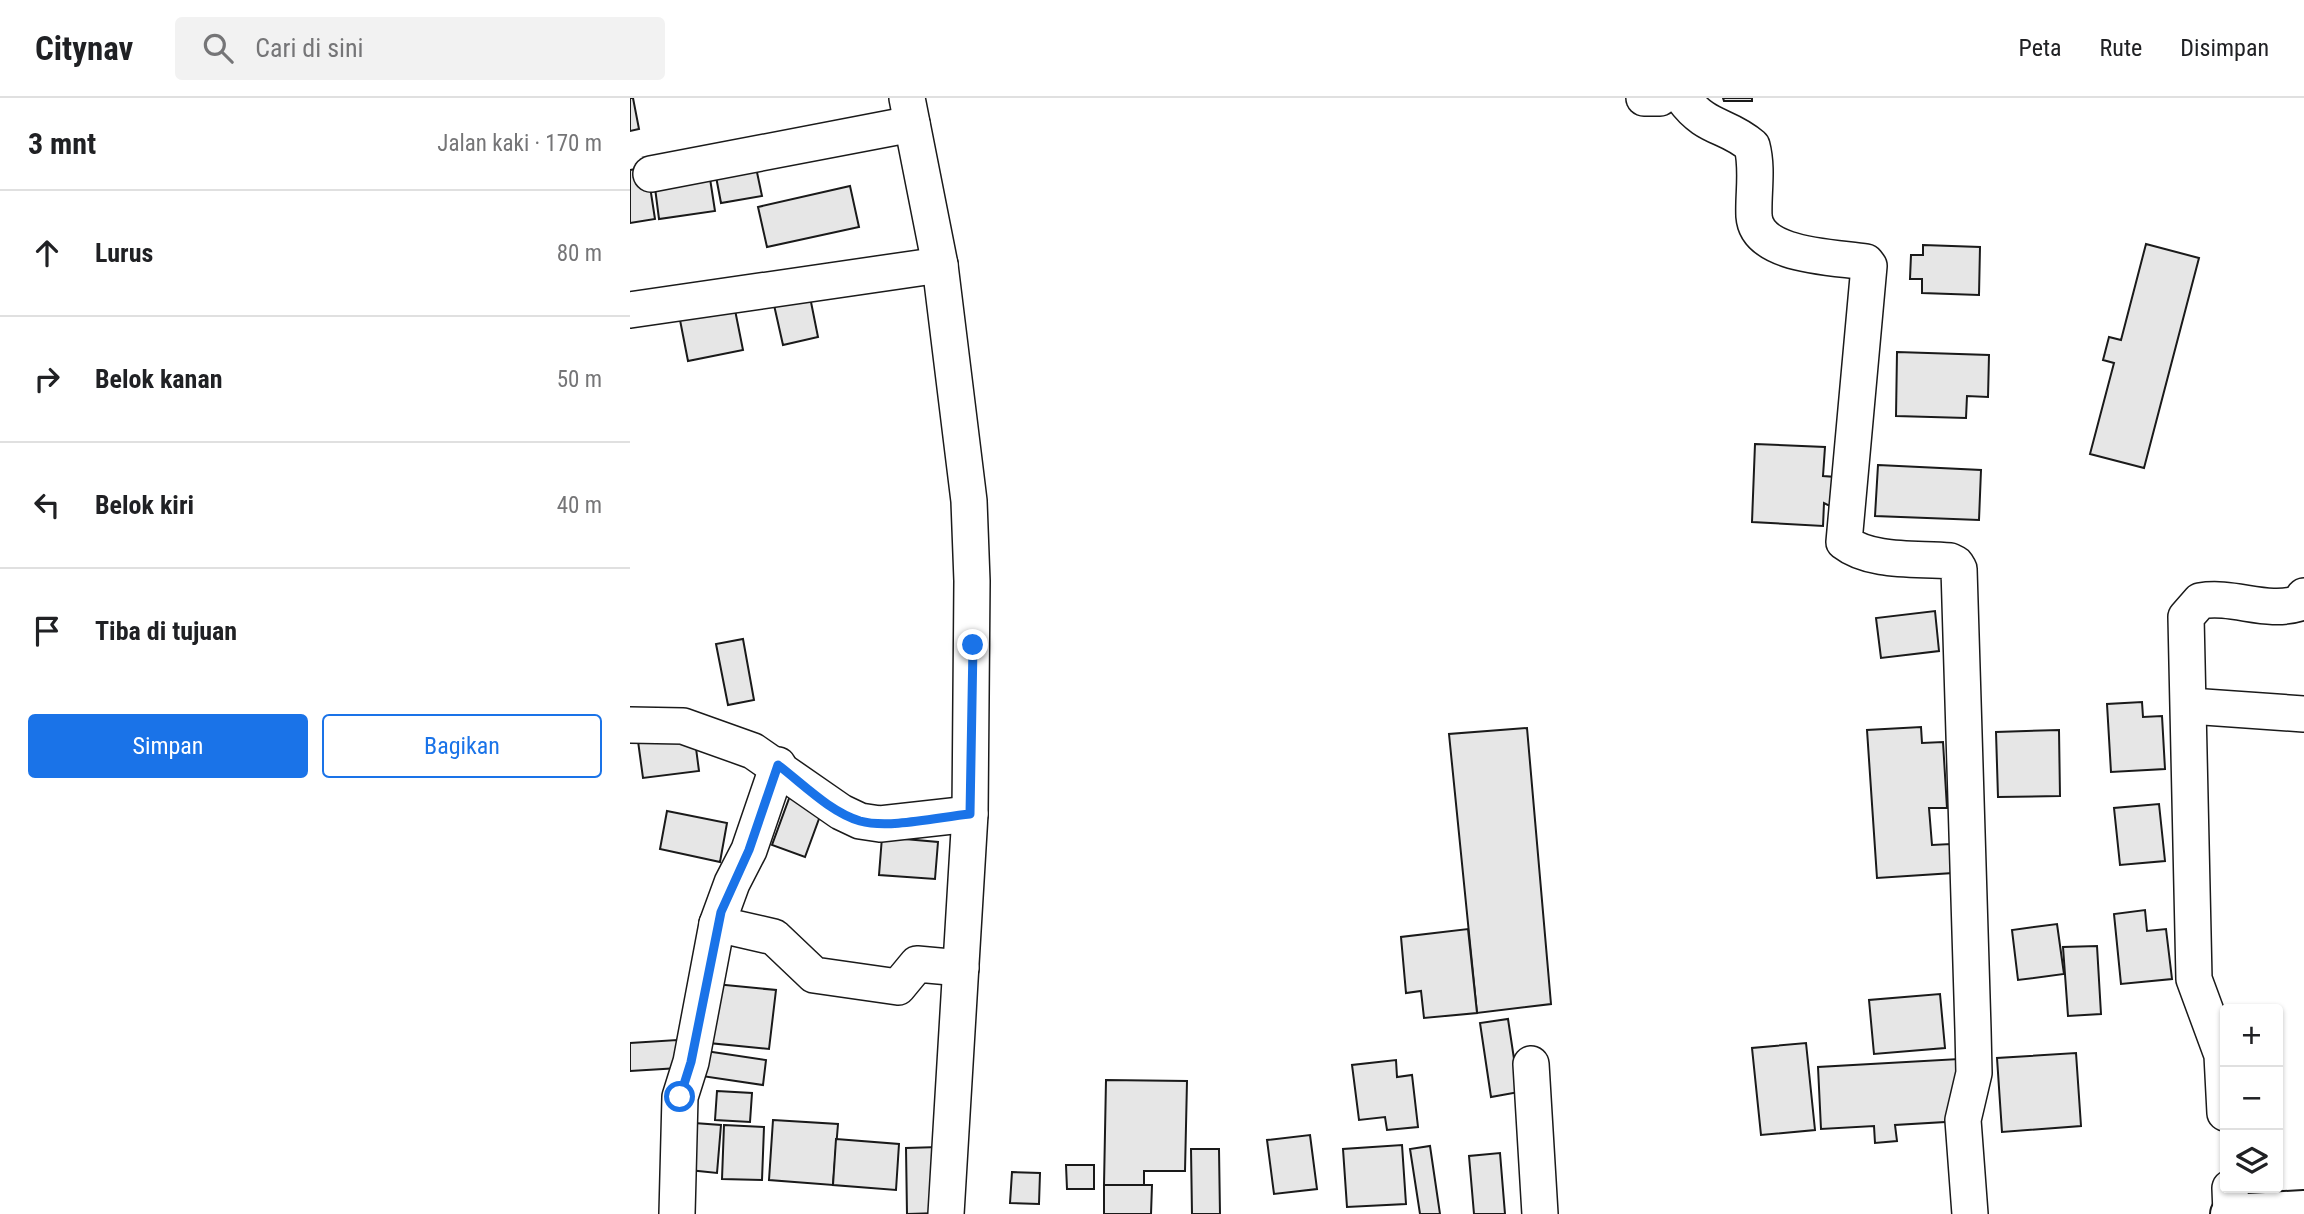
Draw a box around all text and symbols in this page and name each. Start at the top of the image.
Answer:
search box [175,17,665,80]
text: Citynav [35,29,133,68]
icon: search [199,29,237,67]
text: Cari di sini [255,33,364,63]
text: Peta [2019,34,2062,62]
text: Rute [2100,34,2142,62]
text: Disimpan [2180,34,2269,62]
text: 3 mnt [28,126,96,161]
text: Jalan kaki · 170 m [437,130,602,157]
icon: ahead [28,234,66,272]
text: Lurus [95,238,153,268]
text: 80 m [557,240,602,267]
icon: right [28,360,66,398]
text: Belok kanan [95,364,222,394]
text: 50 m [557,366,602,393]
icon: left [28,486,66,524]
text: Belok kiri [95,490,194,520]
text: 40 m [557,492,602,519]
icon: arrive [28,612,66,650]
text: Tiba di tujuan [95,616,237,646]
route end [957,629,988,660]
button: Simpan [28,714,308,778]
button: Bagikan [322,714,602,778]
map controls [2220,1004,2283,1193]
button: + [2220,1004,2283,1067]
button: − [2220,1067,2283,1130]
route start [664,1081,695,1112]
button: layers [2220,1130,2283,1193]

